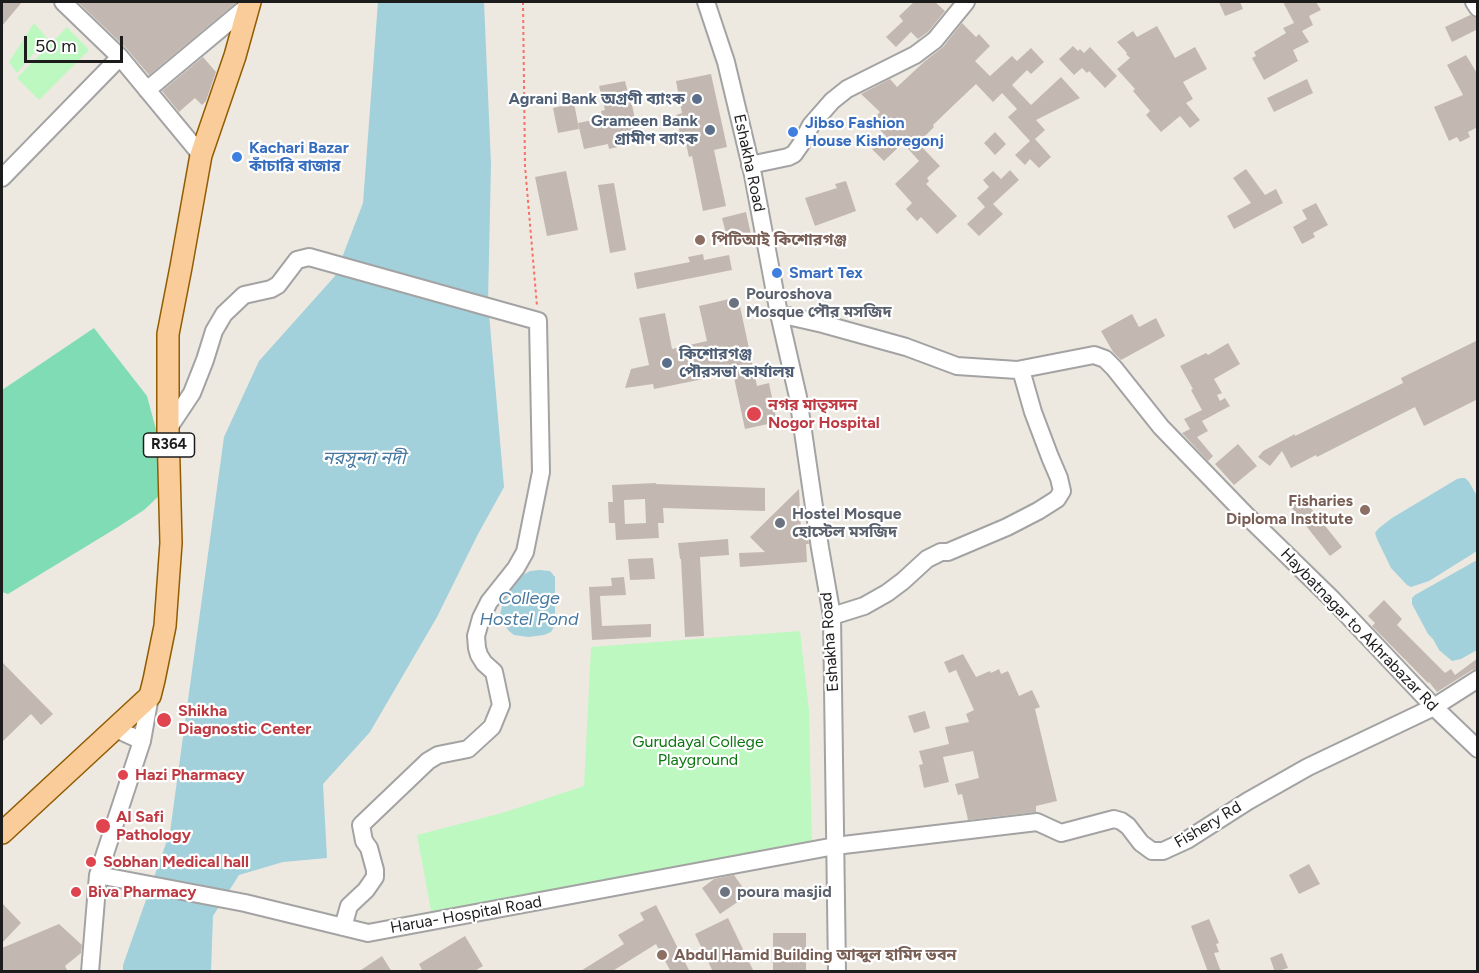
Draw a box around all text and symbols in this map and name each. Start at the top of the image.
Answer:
scale bar [27,24,126,62]
text: 50 m [35,35,77,57]
place label: Agrani Bank অগ্রণী ব্যাংক [509,89,685,109]
marker: Agrani Bank অগ্রণী ব্যাংক [690,92,704,106]
place label: Grameen Bank গ্রামীণ ব্যাংক [591,111,698,149]
street label: Eshakha Road [729,112,769,214]
place label: Jibso Fashion House Kishoregonj [805,113,944,151]
marker: Grameen Bank গ্রামীণ ব্যাংক [703,123,717,137]
marker: Jibso Fashion House Kishoregonj [786,125,800,139]
place label: Kachari Bazar কাঁচারি বাজার [249,138,349,176]
marker: Kachari Bazar কাঁচারি বাজার [230,150,244,164]
place label: পিটিআই কিশোরগঞ্জ [712,230,847,250]
marker: পিটিআই কিশোরগঞ্জ [693,233,707,247]
place label: Smart Tex [789,263,863,283]
marker: Smart Tex [770,266,784,280]
place label: Pouroshova Mosque পৌর মসজিদ [746,284,891,322]
marker: Pouroshova Mosque পৌর মসজিদ [727,296,741,310]
place label: কিশোরগঞ্জ পৌরসভা কার্যালয় [679,344,794,382]
marker: কিশোরগঞ্জ পৌরসভা কার্যালয় [660,356,674,370]
place label: নগর মাতৃসদন Nogor Hospital [768,395,880,433]
marker: নগর মাতৃসদন Nogor Hospital [745,405,763,423]
road number: R364 [144,433,195,457]
water label: নরসুন্দা নদী [323,448,405,470]
place label: Fisharies Diploma Institute [1226,491,1353,529]
marker: Fisharies Diploma Institute [1358,503,1372,517]
place label: Hostel Mosque হোস্টেল মসজিদ [792,504,902,542]
marker: Hostel Mosque হোস্টেল মসজিদ [773,516,787,530]
street label: Haybatnagar to Akhrabazar Rd [1276,545,1442,715]
water label: College Hostel Pond [480,588,578,630]
street label: Eshakha Road [817,592,843,692]
place label: Shikha Diagnostic Center [178,701,311,739]
marker: Shikha Diagnostic Center [155,711,173,729]
park label: Gurudayal College Playground [632,732,764,770]
place label: Hazi Pharmacy [135,765,245,785]
marker: Hazi Pharmacy [116,768,130,782]
street label: Fishery Rd [1171,798,1245,852]
place label: Al Safi Pathology [116,807,191,845]
marker: Al Safi Pathology [94,817,112,835]
place label: Sobhan Medical hall [103,852,249,872]
marker: Sobhan Medical hall [84,855,98,869]
place label: Biva Pharmacy [88,882,196,902]
place label: poura masjid [737,882,832,902]
marker: Biva Pharmacy [69,885,83,899]
marker: poura masjid [718,885,732,899]
street label: Harua- Hospital Road [389,892,543,938]
place label: Abdul Hamid Building আব্দুল হামিদ ভবন [674,945,956,965]
marker: Abdul Hamid Building আব্দুল হামিদ ভবন [655,948,669,962]

